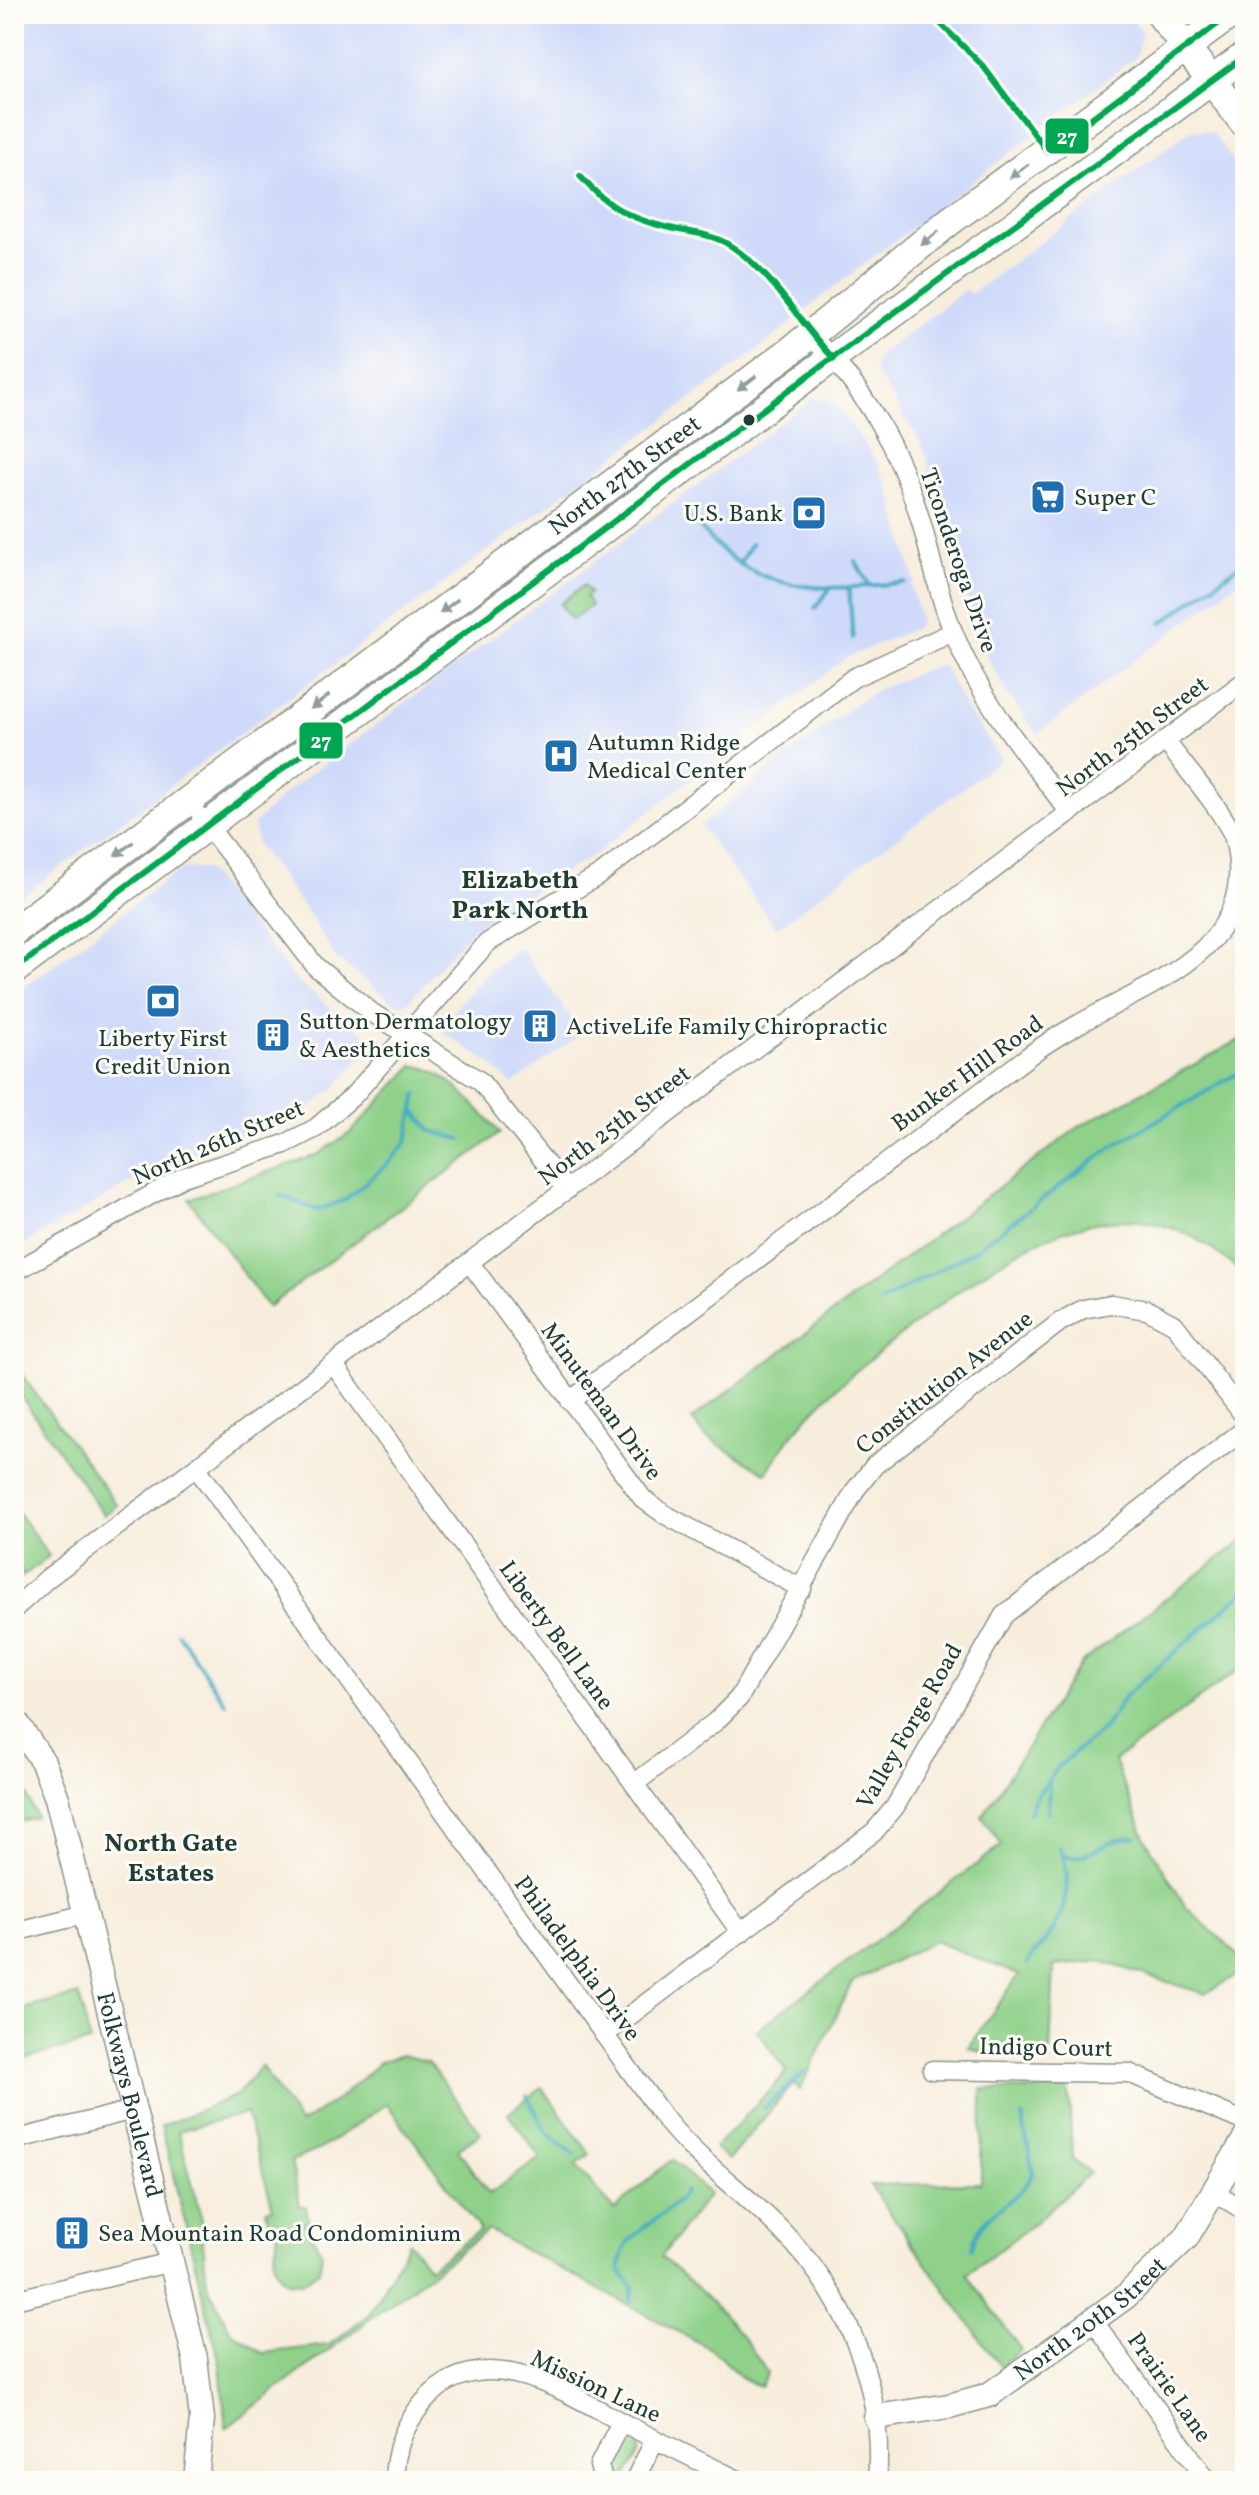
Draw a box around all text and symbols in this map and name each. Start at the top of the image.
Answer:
line badge: 27 [1044,117,1090,155]
text: 27 [1056,123,1078,154]
one-way arrow [1009,162,1030,178]
one-way arrow [920,229,940,246]
one-way arrow [736,375,758,391]
street label: North 27th Street [542,408,709,545]
unlabelled marker [741,412,757,428]
street label: Ticonderoga Drive [910,464,1005,658]
supermarket icon: Super C [1029,478,1067,516]
place label: Super C [1074,482,1156,516]
bank icon: U.S. Bank [790,494,828,532]
place label: U.S. Bank [684,498,783,532]
one-way arrow [439,597,459,613]
street label: North 25th Street [1050,669,1217,806]
one-way arrow [310,694,330,710]
line badge: 27 [298,721,344,760]
text: 27 [310,727,332,758]
place label: Autumn Ridge Medical Center [587,727,747,789]
hospital icon: Autumn Ridge Medical Center [542,737,580,775]
one-way arrow [114,840,134,856]
district label: Elizabeth Park North [452,863,588,929]
bank icon: Liberty First Credit Union [144,982,182,1020]
place label: Sutton Dermatology & Aesthetics [299,1006,512,1068]
building icon: ActiveLife Family Chiropractic [521,1007,559,1045]
street label: Bunker Hill Road [885,1008,1051,1141]
place label: ActiveLife Family Chiropractic [566,1011,887,1045]
building icon: Sutton Dermatology & Aesthetics [254,1016,292,1054]
place label: Liberty First Credit Union [95,1023,231,1085]
street label: North 25th Street [532,1058,699,1195]
street label: North 26th Street [128,1092,310,1195]
street label: Constitution Avenue [849,1303,1041,1464]
street label: Minuteman Drive [531,1316,669,1488]
street label: Liberty Bell Lane [490,1554,621,1718]
street label: Valley Forge Road [849,1638,972,1816]
district label: North Gate Estates [104,1826,238,1892]
street label: Philadelphia Drive [505,1869,648,2049]
street label: Folkways Boulevard [86,1989,170,2202]
street label: Indigo Court [979,2031,1113,2067]
building icon: Sea Mountain Road Condominium [53,2214,91,2252]
place label: Sea Mountain Road Condominium [98,2218,461,2252]
street label: North 20th Street [1008,2250,1176,2391]
street label: Prairie Lane [1118,2326,1219,2450]
street label: Mission Lane [524,2343,666,2433]

